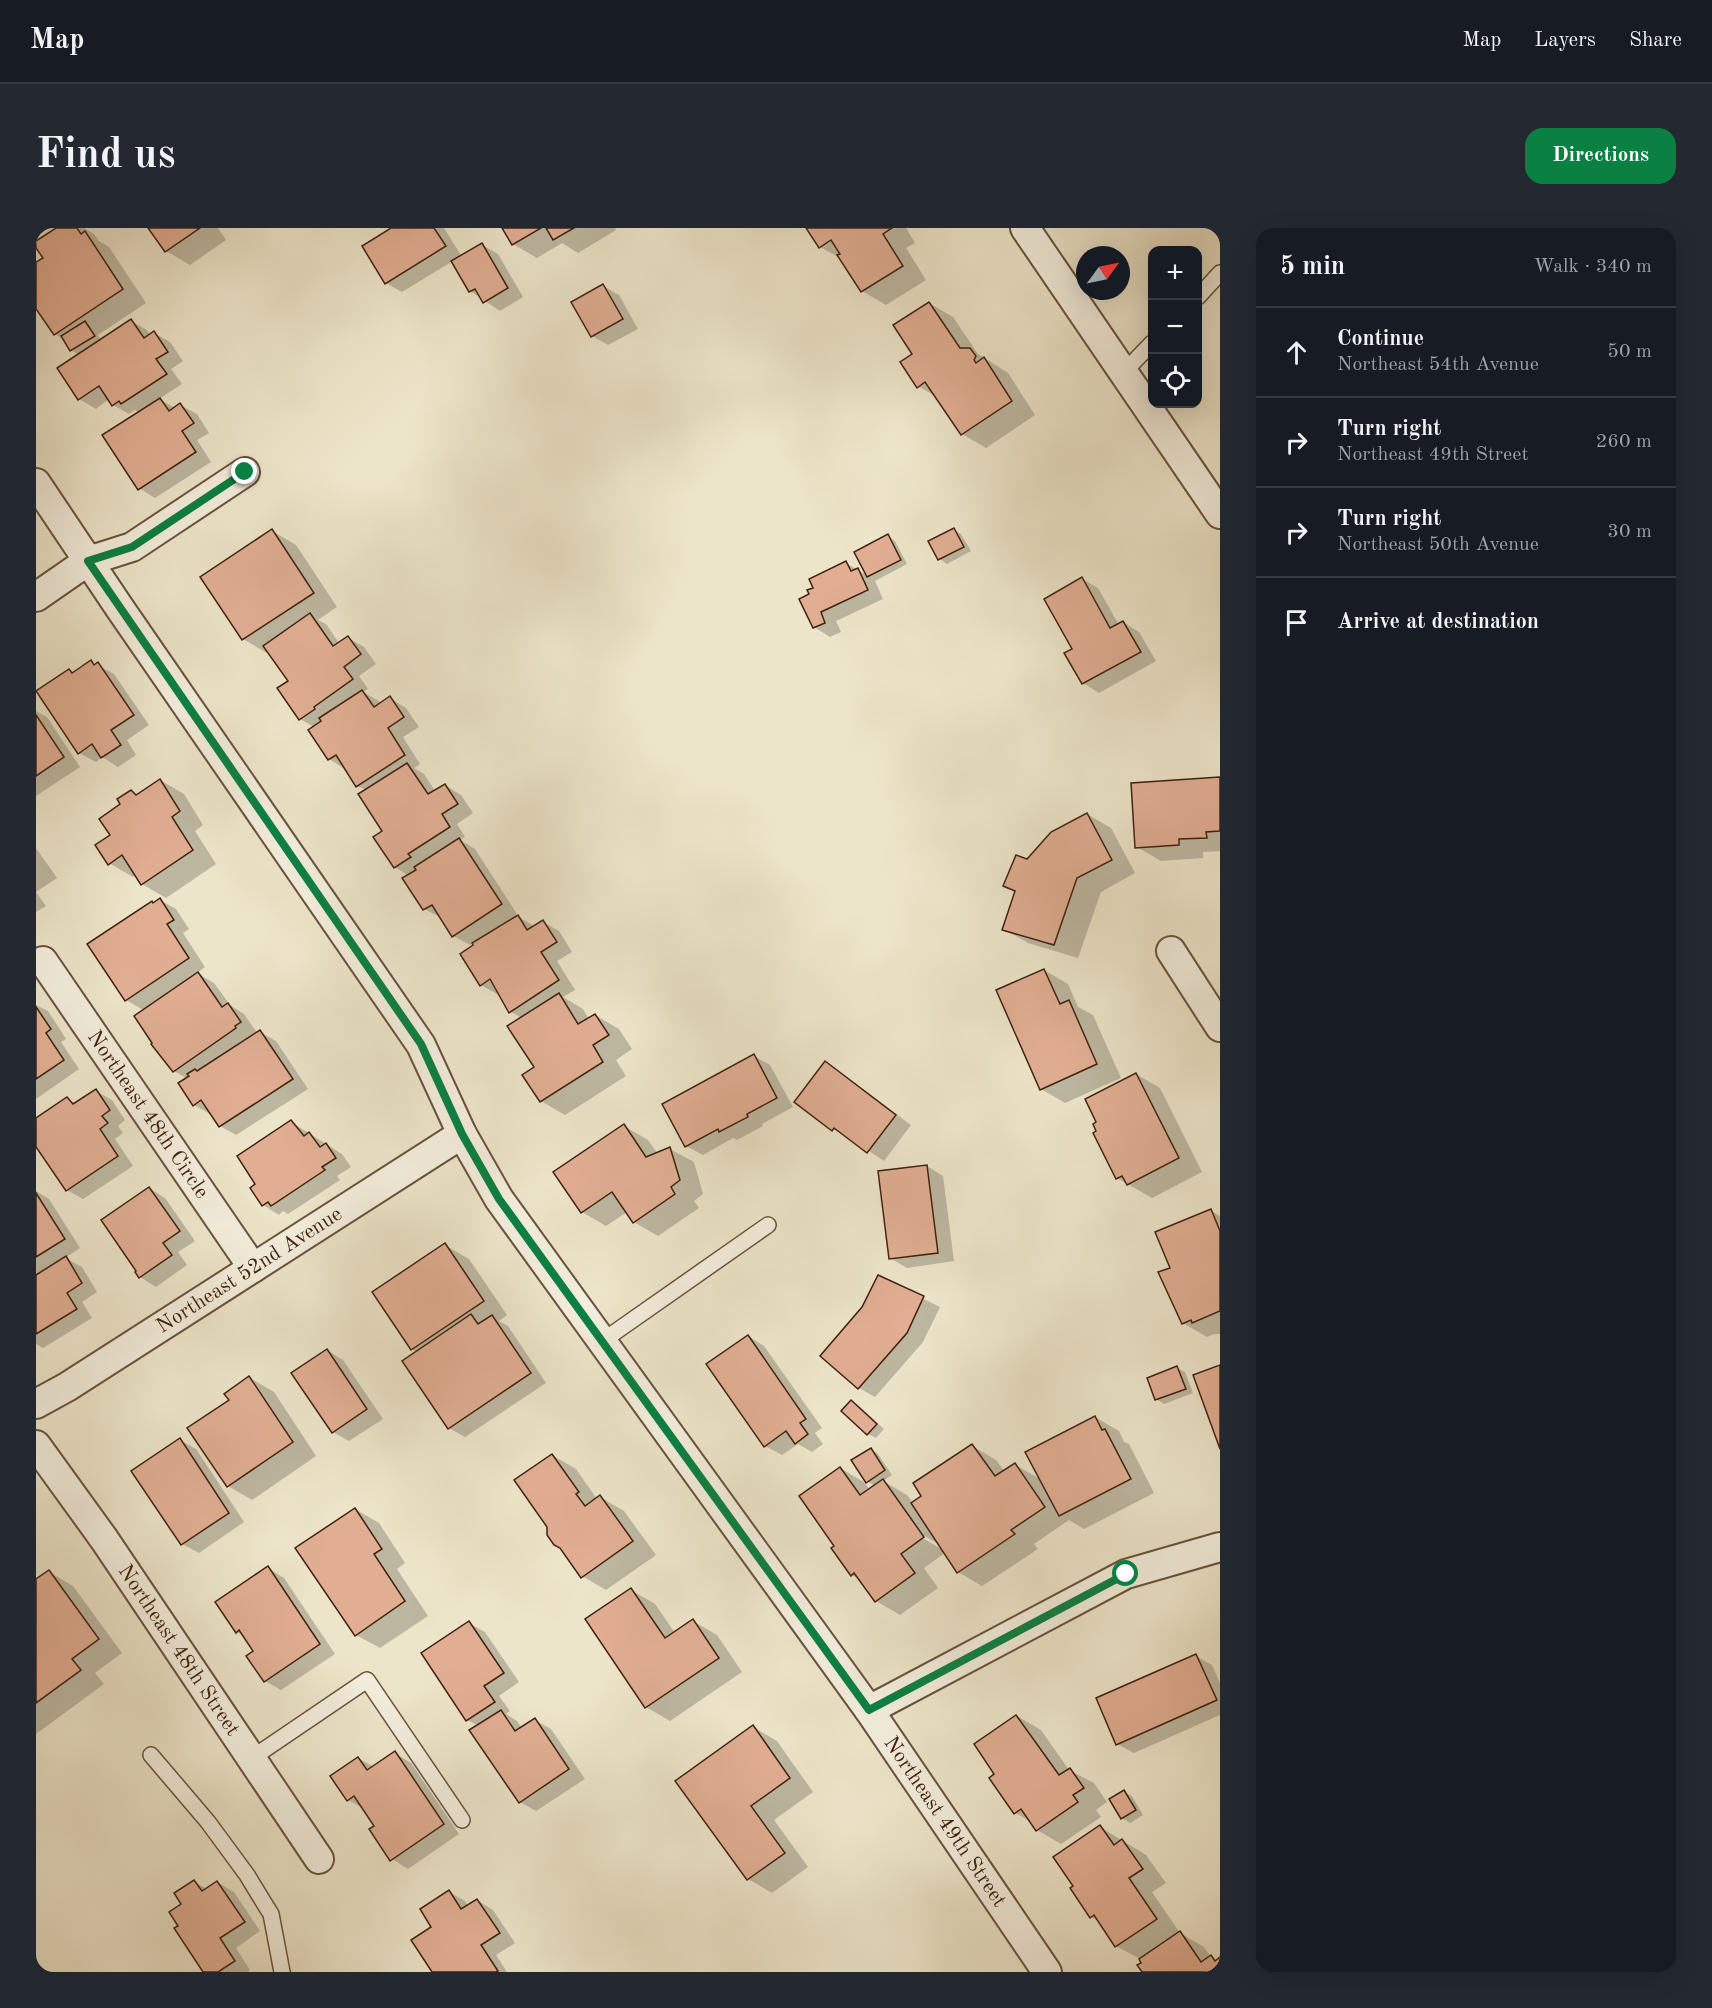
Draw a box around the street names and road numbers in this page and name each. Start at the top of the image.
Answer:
street label: Northeast 48th Circle [83,1027,213,1202]
street label: Northeast 52nd Avenue [153,1203,346,1337]
street label: Northeast 48th Street [114,1561,244,1740]
street label: Northeast 49th Street [880,1733,1010,1911]

